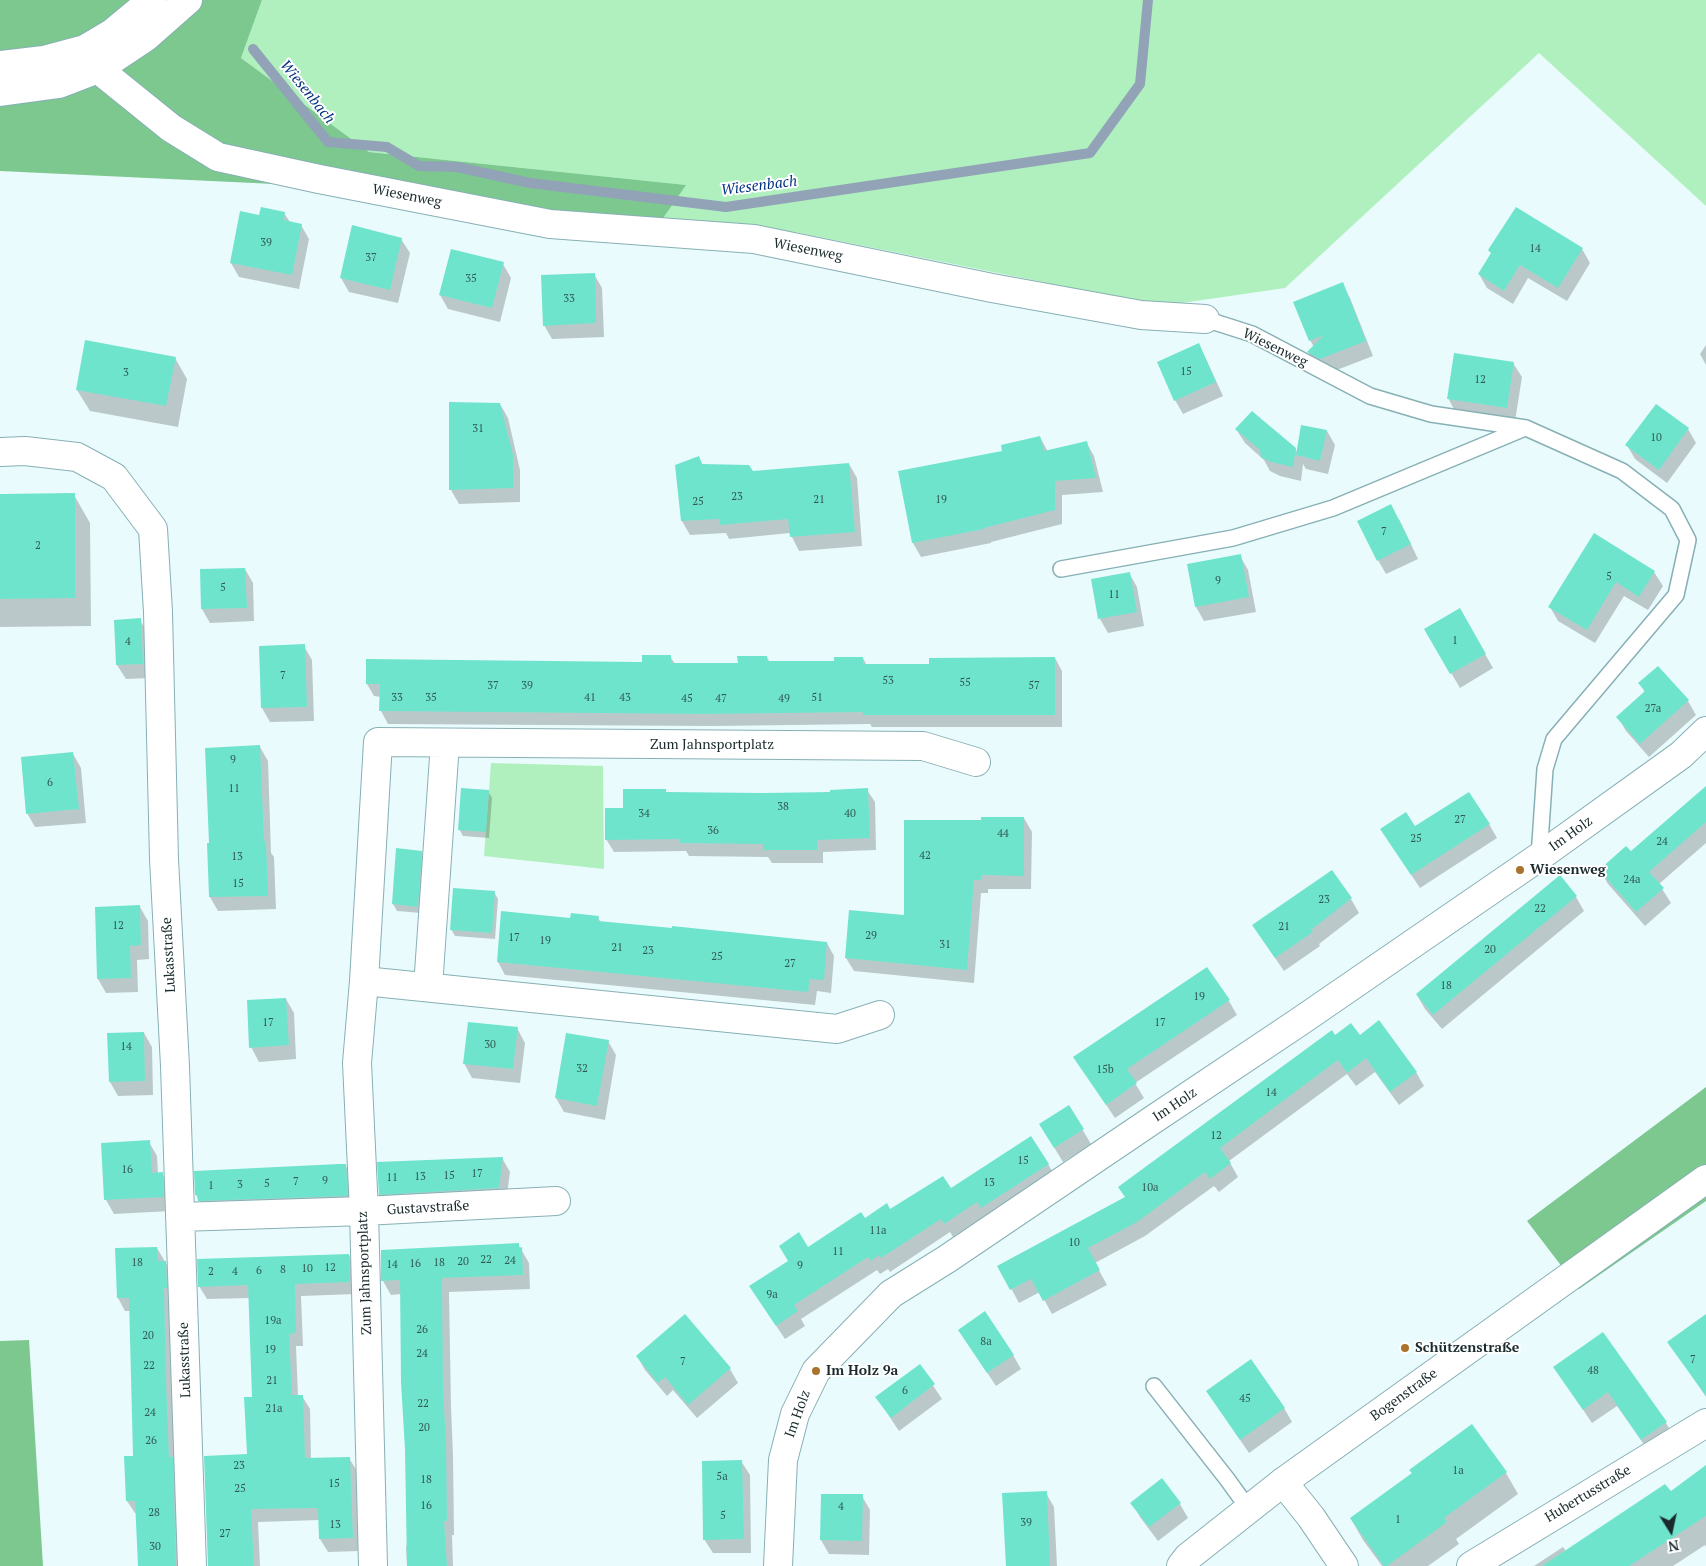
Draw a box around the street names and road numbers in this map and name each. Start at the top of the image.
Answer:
street label: Wiesenweg [371,181,443,211]
street label: Wiesenweg [772,235,844,265]
street label: Wiesenweg [1240,325,1310,371]
street label: Zum Jahnsportplatz [650,737,774,753]
street label: Im Holz [1546,813,1596,855]
street label: Lukasstraße [159,917,179,993]
street label: Im Holz [1150,1084,1200,1126]
street label: Gustavstraße [386,1197,470,1219]
street label: Zum Jahnsportplatz [354,1211,376,1335]
street label: Lukasstraße [175,1322,195,1398]
street label: Bogenstraße [1367,1365,1441,1425]
street label: Im Holz [782,1388,814,1440]
street label: Hubertusstraße [1542,1462,1634,1526]

